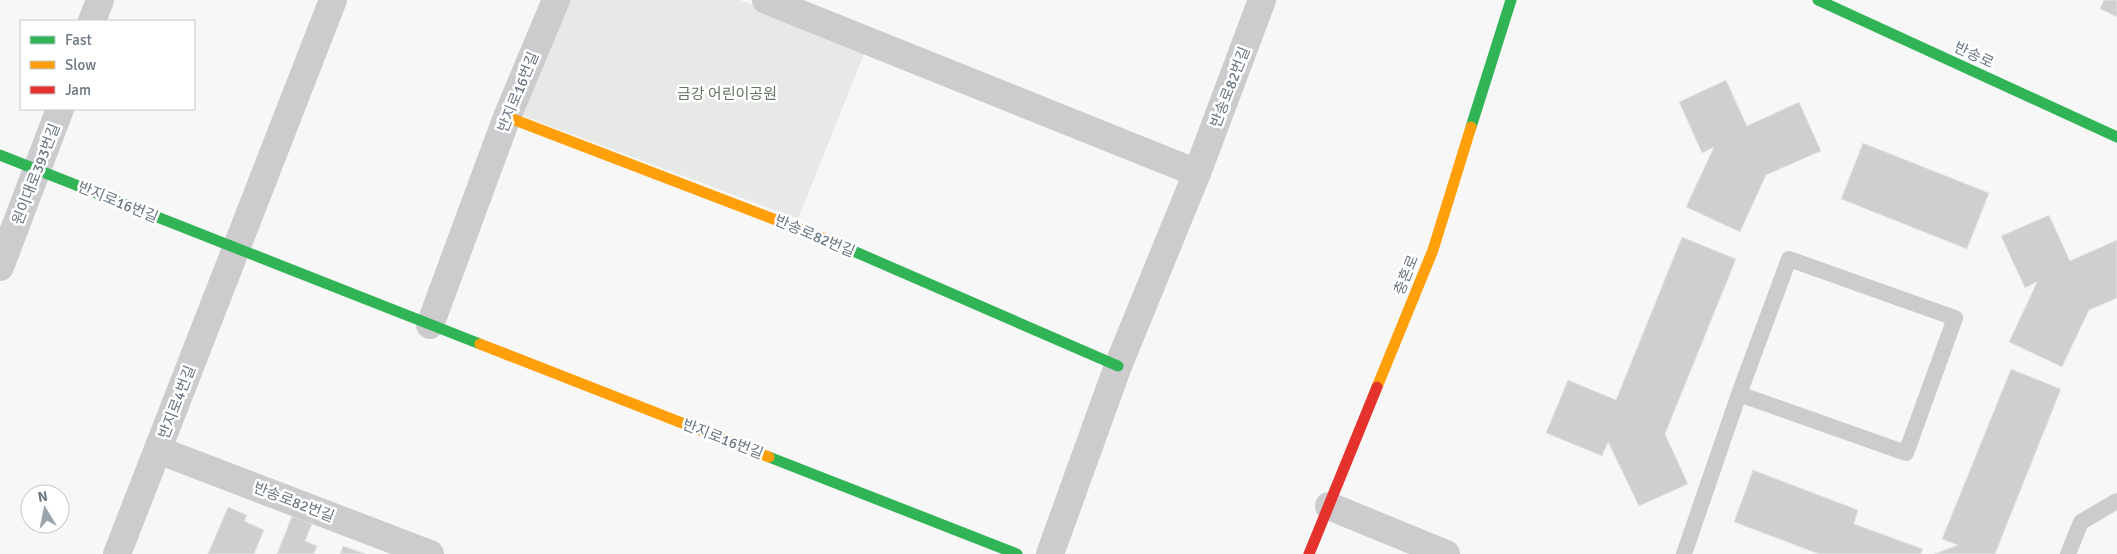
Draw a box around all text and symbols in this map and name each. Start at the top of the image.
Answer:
legend [20,20,195,110]
text: Fast [65,31,92,49]
street label: 반송로 [1951,38,1997,72]
street label: 반송로82번길 [1206,44,1254,130]
street label: 반지로16번길 [494,49,542,135]
text: Slow [65,56,96,74]
text: Jam [65,81,91,99]
park label: 금강 어린이공원 [677,85,777,103]
street label: 원이대로393번길 [8,121,64,227]
street label: 반지로16번길 [75,178,161,226]
street label: 반송로82번길 [772,211,858,261]
street label: 충혼로 [1390,252,1422,298]
street label: 반지로4번길 [155,363,199,441]
street label: 반지로16번길 [680,415,766,463]
street label: 반송로82번길 [251,478,337,526]
north arrow [20,484,70,534]
text: N [37,487,49,506]

